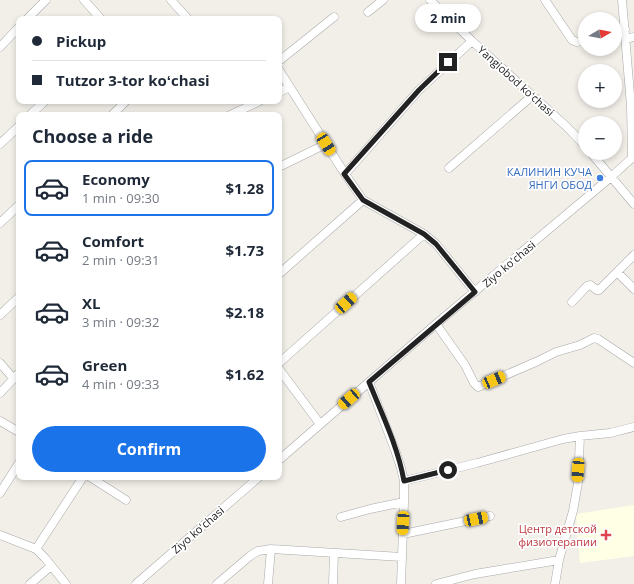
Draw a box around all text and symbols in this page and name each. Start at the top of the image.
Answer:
callout: 2 min [415,4,481,32]
text: 2 min [430,9,466,27]
north arrow [578,12,622,56]
map controls [578,12,622,160]
text: Pickup [56,31,106,51]
street label: Yangiobod koʻchasi [475,42,558,119]
route end [439,53,457,71]
button: + [578,64,622,108]
text: Tutzor 3-tor koʻchasi [56,70,210,90]
button: − [578,116,622,160]
text: Choose a ride [32,124,153,148]
car [315,131,337,157]
place label: КАЛИНИН КУЧА ЯНГИ ОБОД [507,164,592,192]
text: Economy [82,169,150,189]
icon: car [34,170,70,206]
marker: КАЛИНИН КУЧА ЯНГИ ОБОД [595,173,605,183]
text: $1.28 [225,178,264,198]
text: 1 min · 09:30 [82,189,159,207]
text: Comfort [82,231,144,251]
icon: car [34,232,70,268]
street label: Ziyo koʻchasi [479,237,538,290]
text: $1.73 [225,240,264,260]
text: 2 min · 09:31 [82,251,159,269]
car [333,291,359,315]
text: XL [82,293,100,313]
icon: car [34,294,70,330]
text: $2.18 [225,302,264,322]
text: 3 min · 09:32 [82,313,159,331]
text: Green [82,355,127,375]
icon: car [34,356,70,392]
text: $1.62 [225,364,264,384]
car [481,370,507,390]
text: 4 min · 09:33 [82,375,159,393]
car [336,387,362,411]
button: Confirm [32,426,266,472]
car [571,458,585,482]
route start [439,461,457,479]
street label: Ziyo koʻchasi [168,503,227,557]
car [396,511,410,535]
car [463,511,489,527]
place label: Центр детской физиотерапии [518,521,597,549]
marker: Центр детской физиотерапии [600,529,612,541]

